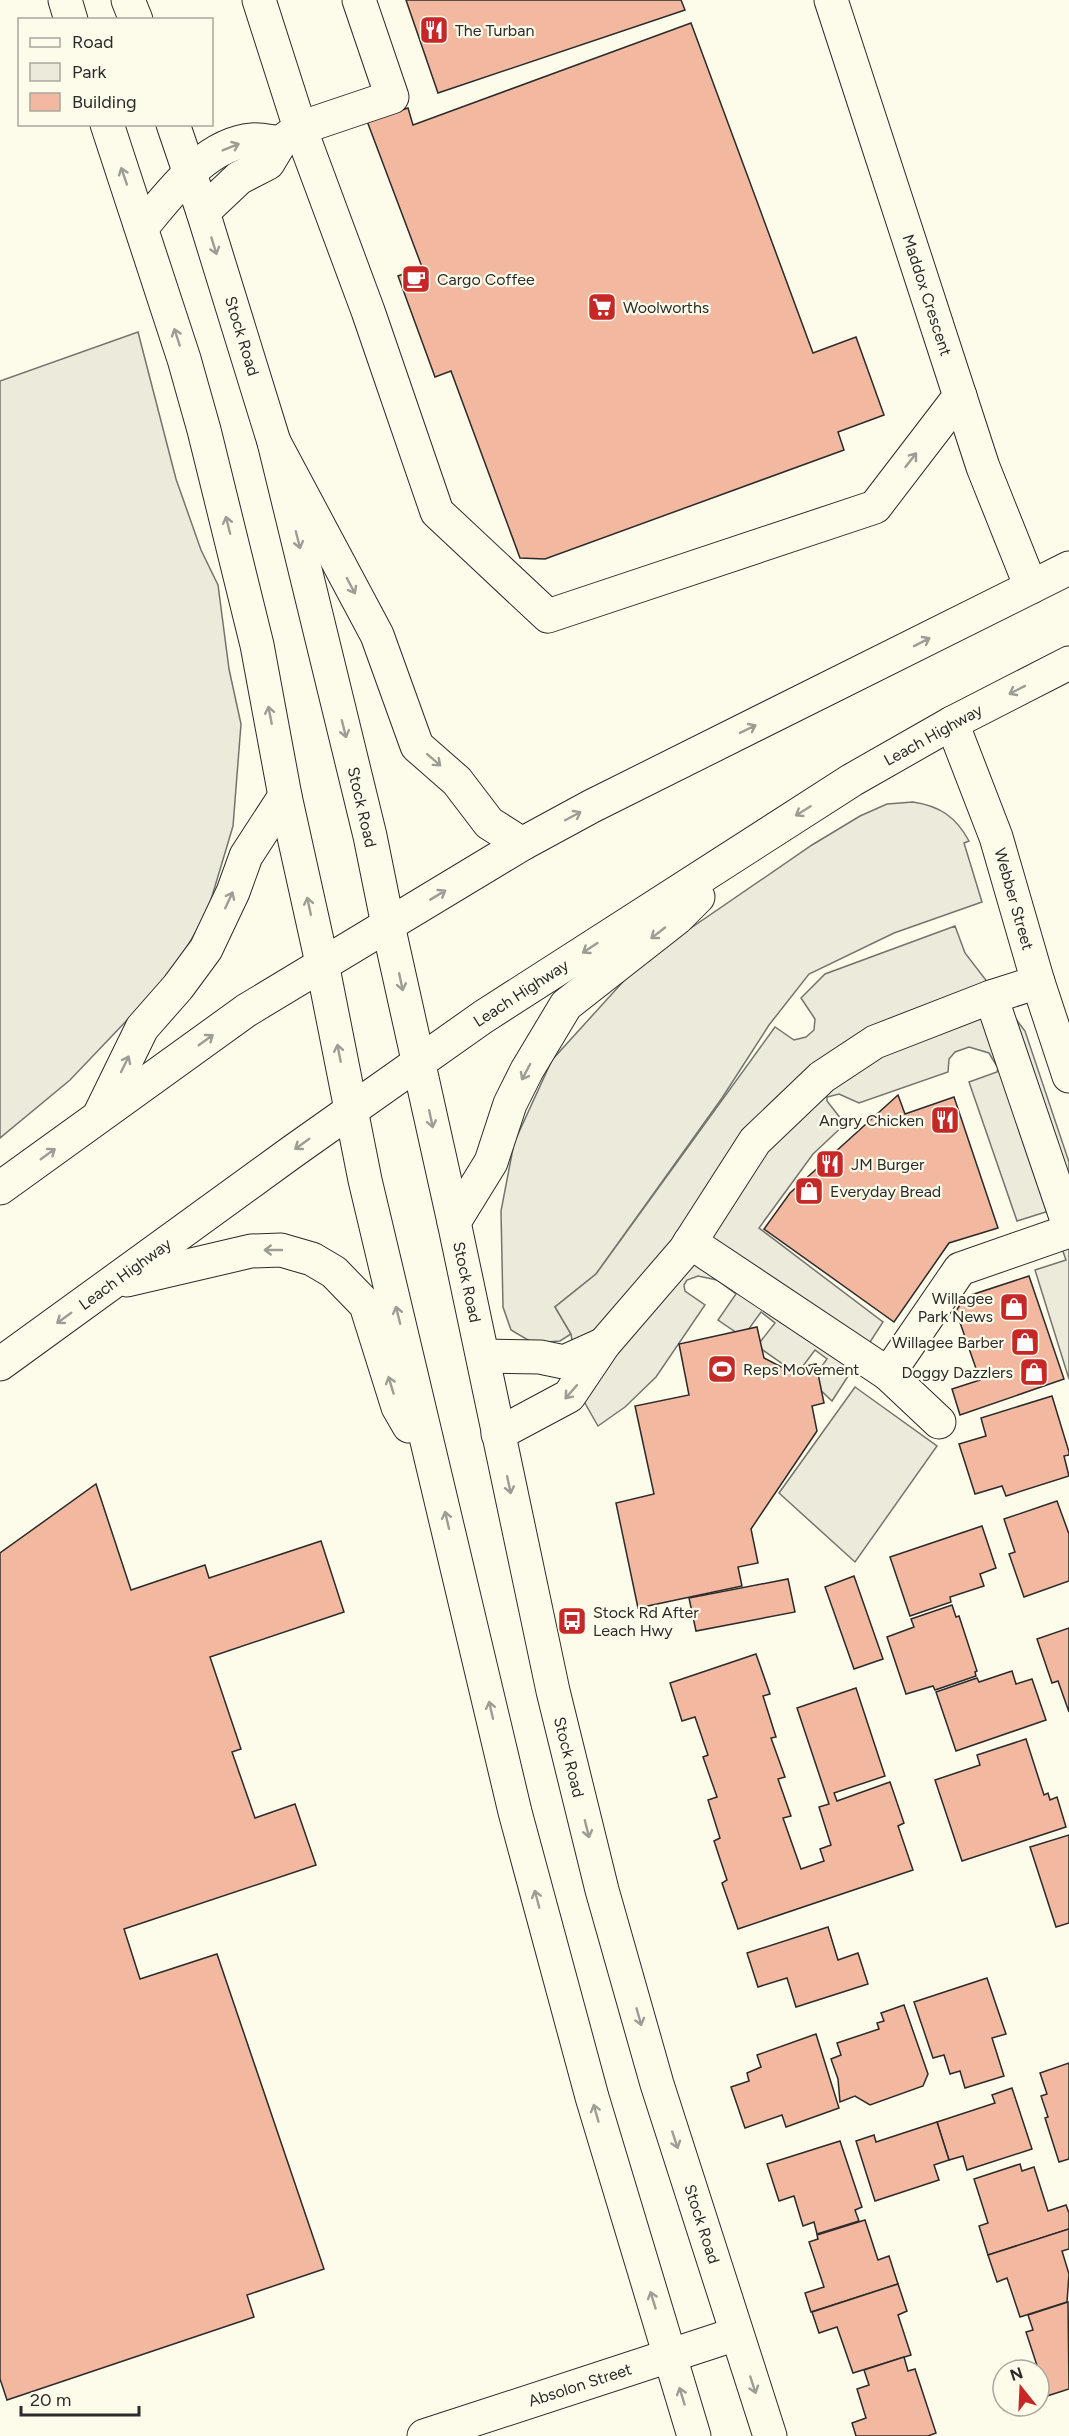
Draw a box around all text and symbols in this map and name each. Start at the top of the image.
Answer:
restaurant icon: The Turban [418,14,450,46]
legend [18,18,213,126]
place label: The Turban [455,21,534,40]
text: Road [72,31,113,53]
text: Park [72,61,107,83]
text: Building [72,91,137,113]
one-way arrow [221,141,239,152]
one-way arrow [118,167,129,186]
street label: Maddox Crescent [898,232,956,358]
one-way arrow [209,236,220,255]
cafe icon: Cargo Coffee [400,263,432,295]
place label: Cargo Coffee [437,270,535,289]
supermarket icon: Woolworths [586,291,618,323]
street label: Stock Road [221,294,263,378]
place label: Woolworths [623,298,709,317]
one-way arrow [171,328,182,347]
one-way arrow [904,453,917,469]
one-way arrow [221,516,233,535]
one-way arrow [292,530,304,549]
one-way arrow [346,577,357,595]
one-way arrow [913,635,931,647]
one-way arrow [1009,684,1026,696]
street label: Leach Highway [881,700,986,770]
one-way arrow [264,706,275,726]
one-way arrow [338,720,350,739]
one-way arrow [739,723,756,735]
one-way arrow [426,753,441,767]
street label: Stock Road [343,765,381,849]
one-way arrow [794,805,811,818]
one-way arrow [564,810,582,821]
street label: Webber Street [990,846,1038,952]
one-way arrow [429,888,446,900]
one-way arrow [224,892,235,910]
one-way arrow [303,897,315,916]
one-way arrow [651,926,667,939]
one-way arrow [582,942,599,954]
street label: Leach Highway [470,955,573,1031]
one-way arrow [396,972,407,992]
one-way arrow [197,1034,213,1046]
one-way arrow [333,1044,344,1063]
one-way arrow [120,1055,131,1073]
one-way arrow [520,1063,532,1081]
restaurant icon: Angry Chicken [929,1104,961,1136]
one-way arrow [426,1109,438,1128]
place label: Angry Chicken [819,1111,924,1130]
one-way arrow [295,1138,311,1151]
one-way arrow [39,1148,55,1160]
restaurant icon: JM Burger [814,1148,846,1180]
place label: JM Burger [851,1155,925,1174]
shop icon: Everyday Bread [793,1175,825,1207]
place label: Everyday Bread [830,1182,941,1201]
street label: Leach Highway [75,1234,175,1314]
street label: Stock Road [449,1240,485,1324]
one-way arrow [264,1244,284,1256]
place label: Willagee Park News [918,1289,993,1326]
shop icon: Willagee Park News [998,1291,1030,1323]
one-way arrow [392,1306,403,1325]
one-way arrow [56,1312,72,1324]
shop icon: Willagee Barber [1009,1326,1041,1358]
place label: Willagee Barber [892,1333,1005,1352]
sports icon: Reps Movement [706,1353,738,1385]
shop icon: Doggy Dazzlers [1018,1356,1050,1388]
place label: Reps Movement [743,1360,859,1379]
place label: Doggy Dazzlers [902,1363,1013,1382]
one-way arrow [385,1376,396,1395]
one-way arrow [564,1384,577,1400]
one-way arrow [504,1475,515,1494]
one-way arrow [440,1511,452,1530]
place label: Stock Rd After Leach Hwy [593,1603,699,1640]
bus stop icon: Stock Rd After Leach Hwy [556,1605,588,1637]
one-way arrow [485,1701,496,1720]
street label: Stock Road [550,1715,588,1799]
one-way arrow [582,1819,594,1838]
one-way arrow [531,1890,543,1909]
one-way arrow [633,2007,645,2026]
one-way arrow [590,2104,601,2123]
one-way arrow [670,2130,681,2149]
street label: Stock Road [680,2182,724,2266]
one-way arrow [646,2291,657,2310]
north arrow [991,2358,1051,2418]
street label: Absolon Street [526,2359,634,2411]
text: N [1008,2363,1025,2385]
one-way arrow [749,2375,760,2394]
scale bar [21,2379,140,2417]
one-way arrow [676,2387,687,2406]
text: 20 m [30,2389,71,2411]

